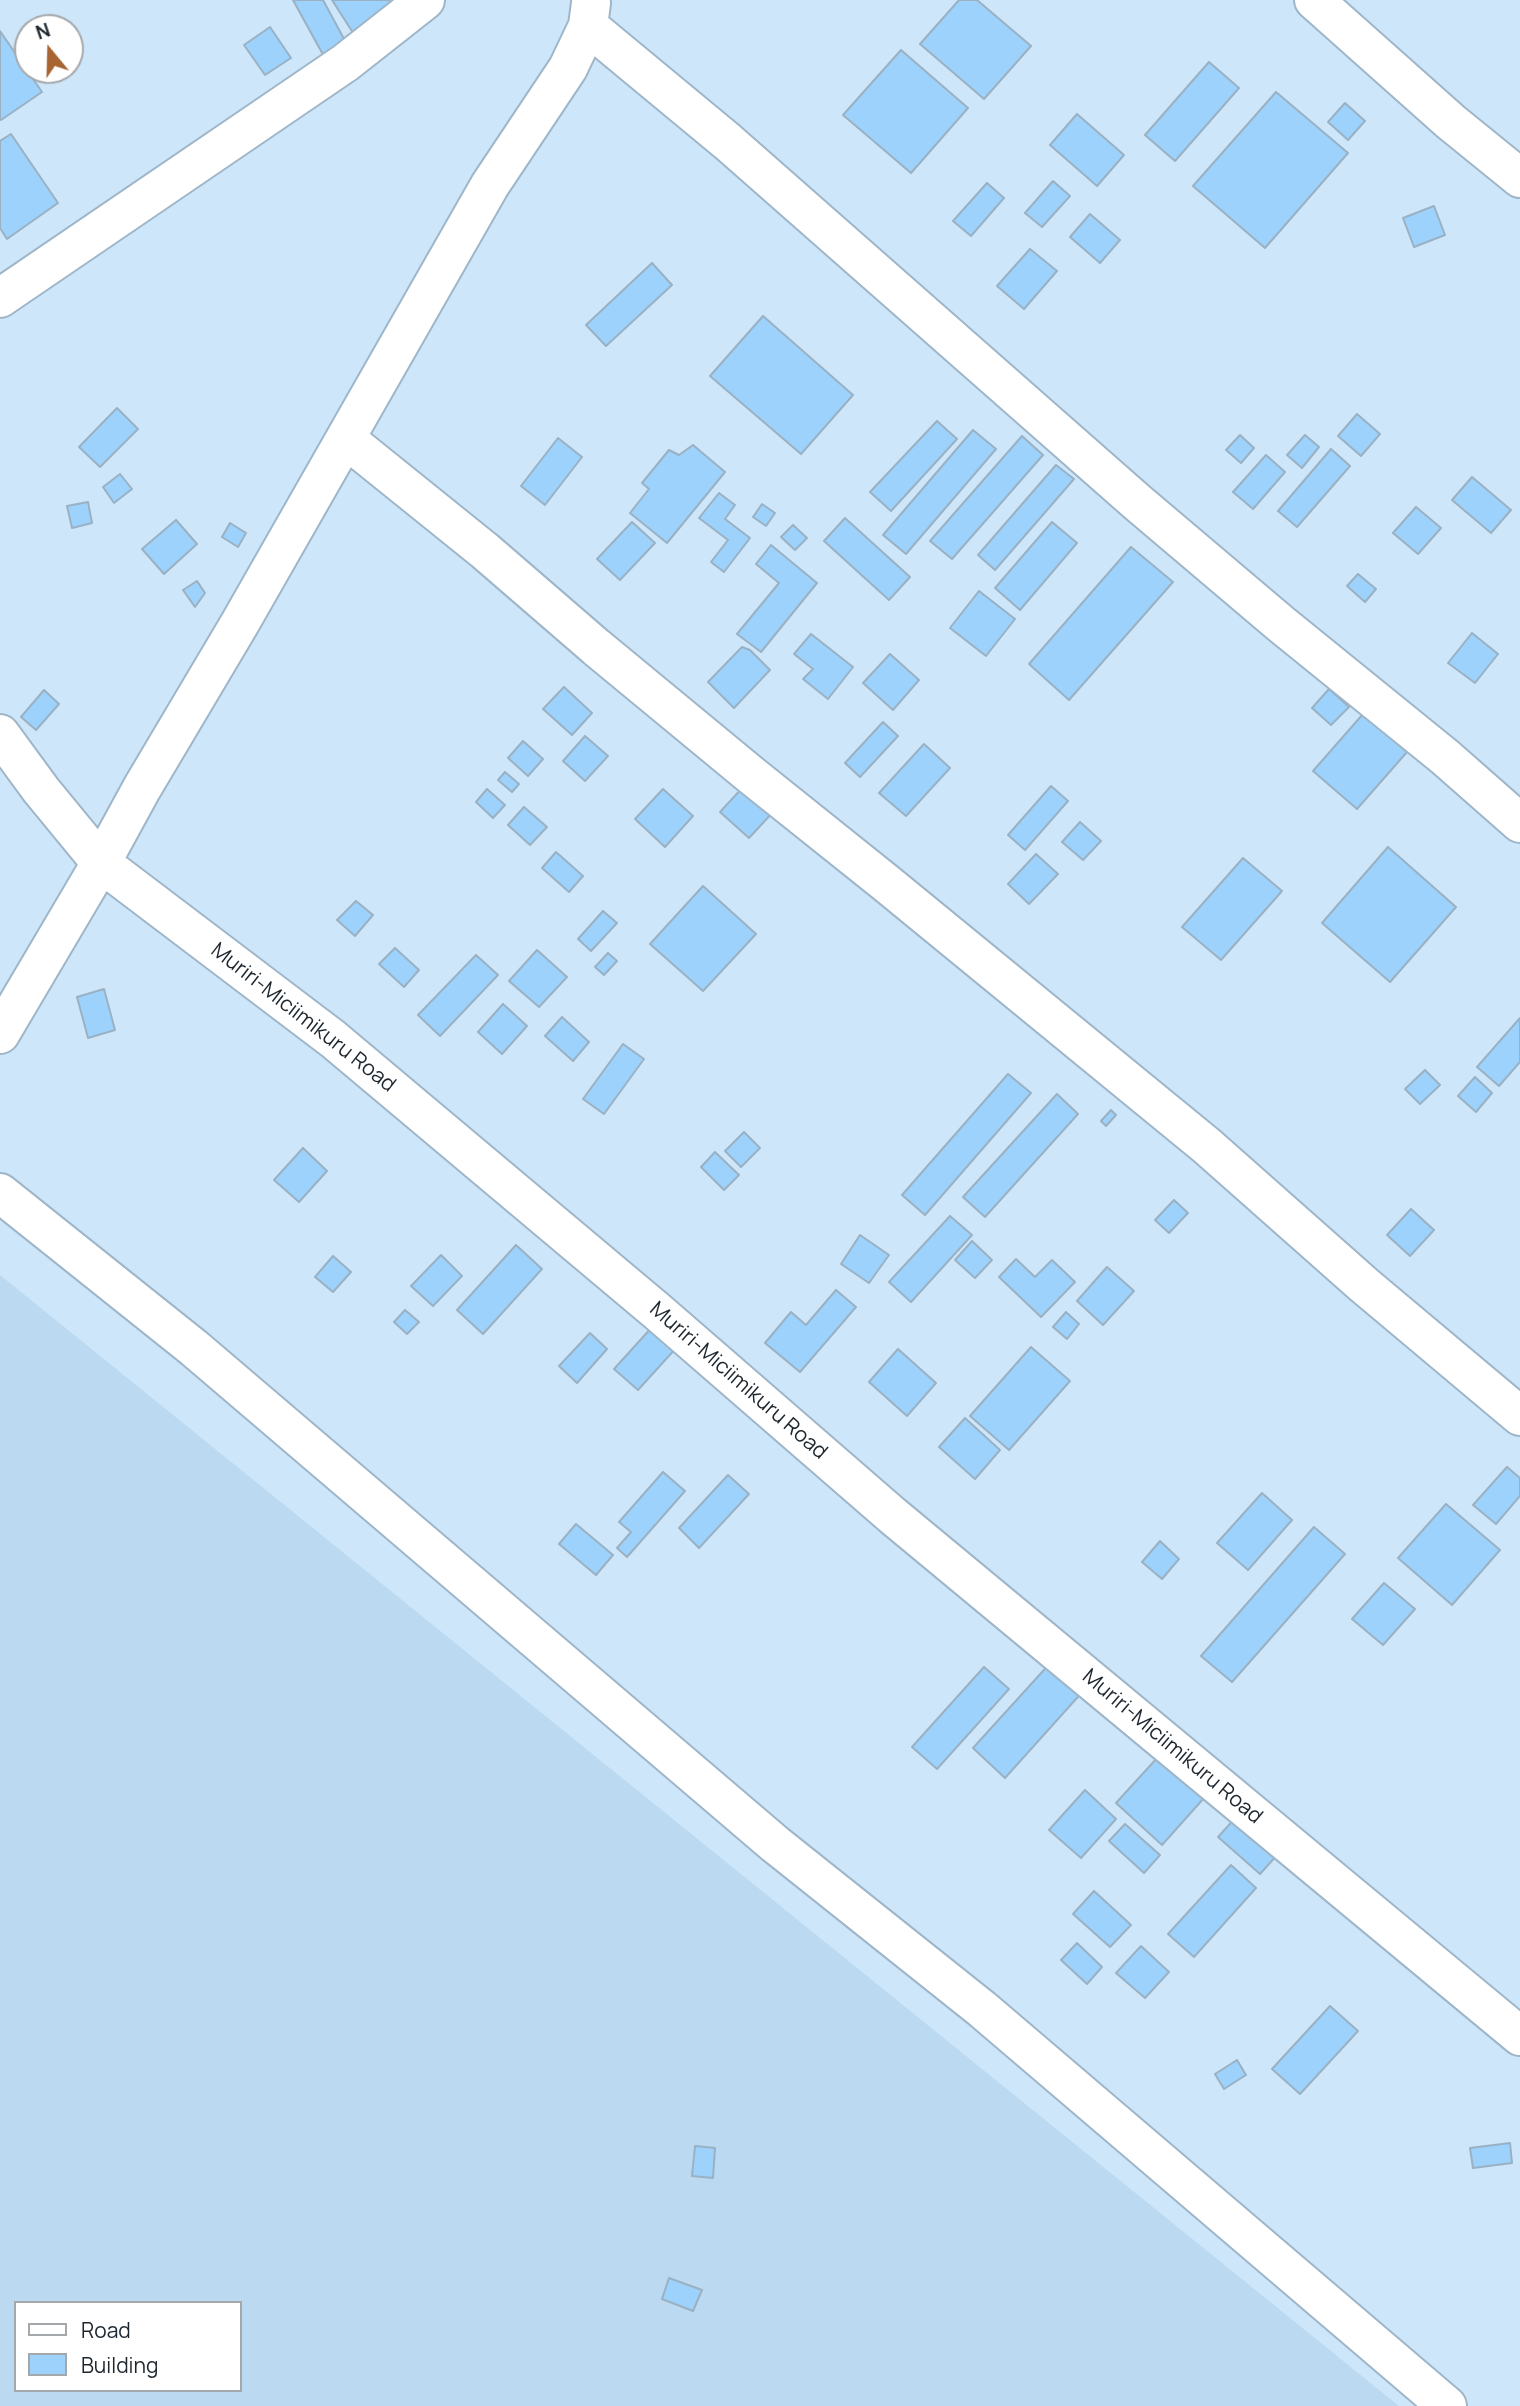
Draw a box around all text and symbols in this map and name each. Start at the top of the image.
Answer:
north arrow [14,14,84,84]
text: N [32,17,54,46]
street label: Muriri-Miciimikuru Road [206,938,400,1098]
street label: Muriri-Miciimikuru Road [644,1297,832,1465]
street label: Muriri-Miciimikuru Road [1077,1664,1267,1830]
legend [14,2301,242,2392]
text: Road [81,2316,131,2344]
text: Building [81,2351,158,2379]

